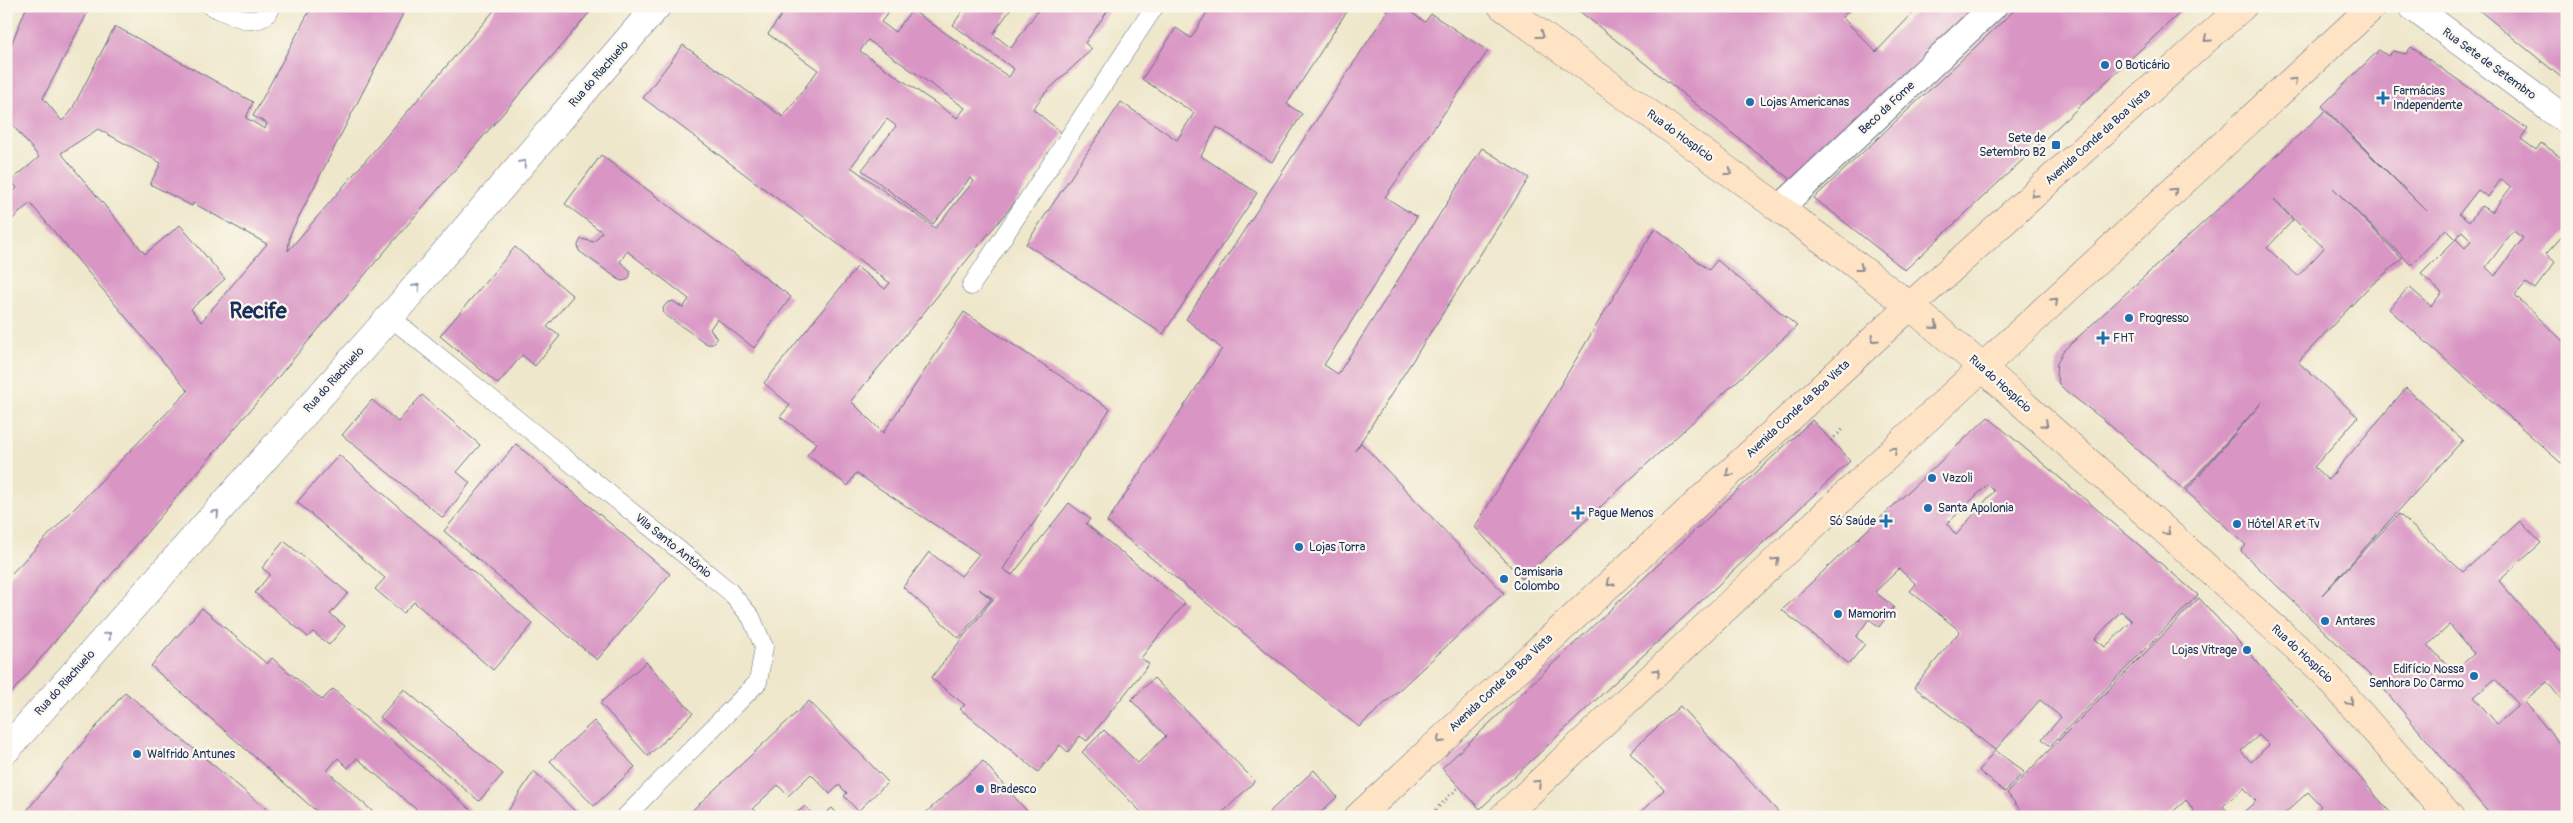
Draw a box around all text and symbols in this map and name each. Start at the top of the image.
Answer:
street label: Rua Sete de Setembro [2439,25,2539,103]
one-way arrow [1535,29,1545,38]
one-way arrow [2204,33,2213,42]
street label: Rua do Riachuelo [566,37,632,110]
place label: O Boticário [2115,58,2171,73]
marker: O Boticário [2099,59,2111,71]
street label: Beco da Fome [1856,78,1918,138]
one-way arrow [2288,78,2297,87]
place label: Farmácias Independente [2393,84,2462,113]
street label: Avenida Conde da Boa Vista [2042,85,2154,188]
marker: Farmácias Independente [2377,92,2389,104]
place label: Lojas Americanas [1760,95,1850,110]
marker: Lojas Americanas [1744,96,1756,108]
street label: Rua do Hospício [1644,107,1717,166]
place label: Sete de Setembro B2 [1979,131,2046,160]
marker: Sete de Setembro B2 [2050,139,2062,151]
one-way arrow [517,160,526,169]
one-way arrow [1723,166,1733,175]
one-way arrow [2031,188,2040,197]
one-way arrow [2169,188,2178,197]
one-way arrow [1854,262,1864,271]
one-way arrow [411,283,420,292]
district label: Recife [229,297,288,325]
one-way arrow [2049,298,2058,307]
place label: Progresso [2139,311,2190,326]
marker: Progresso [2123,312,2135,324]
one-way arrow [1929,321,1938,330]
place label: FHT [2113,331,2135,346]
marker: FHT [2097,332,2109,344]
one-way arrow [1871,333,1880,342]
street label: Rua do Riachuelo [300,344,368,416]
street label: Rua do Hospício [1966,352,2035,416]
street label: Avenida Conde da Boa Vista [1743,357,1853,461]
one-way arrow [2039,418,2048,427]
one-way arrow [1889,447,1898,456]
one-way arrow [1726,467,1735,476]
place label: Vazoli [1942,471,1972,486]
marker: Vazoli [1926,472,1938,484]
place label: Santa Apolonia [1938,501,2014,516]
marker: Santa Apolonia [1922,502,1934,514]
place label: Pague Menos [1588,506,1654,521]
marker: Pague Menos [1572,507,1584,519]
one-way arrow [210,510,219,519]
street label: Vila Santo Antônio [632,510,715,582]
place label: Só Saúde [1829,514,1876,529]
marker: Só Saúde [1880,515,1892,527]
place label: Hôtel AR et Tv [2247,517,2320,532]
marker: Hôtel AR et Tv [2231,518,2243,530]
one-way arrow [2161,526,2170,535]
place label: Lojas Torra [1309,540,1366,555]
marker: Lojas Torra [1293,541,1305,553]
one-way arrow [1770,558,1779,567]
place label: Camisaria Colombo [1514,565,1563,594]
marker: Camisaria Colombo [1498,573,1510,585]
one-way arrow [1606,577,1615,586]
place label: Mamorim [1848,607,1896,622]
marker: Mamorim [1832,608,1844,620]
place label: Antares [2335,614,2376,629]
marker: Antares [2319,615,2331,627]
street label: Rua do Hospício [2268,622,2336,687]
one-way arrow [103,631,112,640]
street label: Avenida Conde da Boa Vista [1446,631,1556,735]
place label: Lojas Vitrage [2172,643,2237,658]
marker: Lojas Vitrage [2241,644,2253,656]
street label: Rua do Riachuelo [31,647,99,719]
place label: Edifício Nossa Senhora Do Carmo [2369,662,2465,691]
one-way arrow [1651,669,1660,678]
marker: Edifício Nossa Senhora Do Carmo [2468,670,2480,682]
one-way arrow [2344,696,2353,705]
one-way arrow [1436,734,1445,743]
place label: Walfrido Antunes [147,747,236,762]
marker: Walfrido Antunes [131,748,143,760]
one-way arrow [1533,780,1542,789]
place label: Bradesco [990,782,1037,797]
marker: Bradesco [974,783,986,795]

